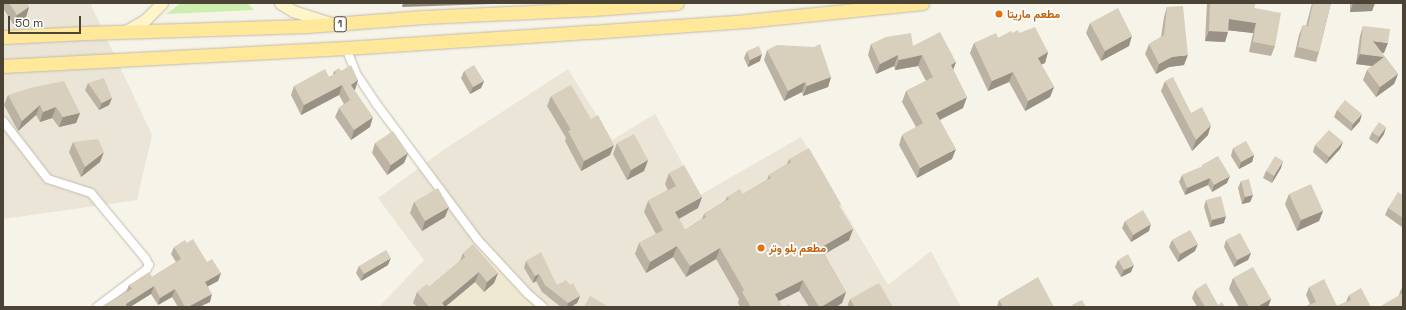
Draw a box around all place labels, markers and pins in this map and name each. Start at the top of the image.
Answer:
place label: مطعم ماريتا [1007,7,1060,21]
marker: مطعم ماريتا [994,9,1004,19]
place label: مطعم بلو وتر [769,241,826,255]
marker: مطعم بلو وتر [756,243,766,253]

